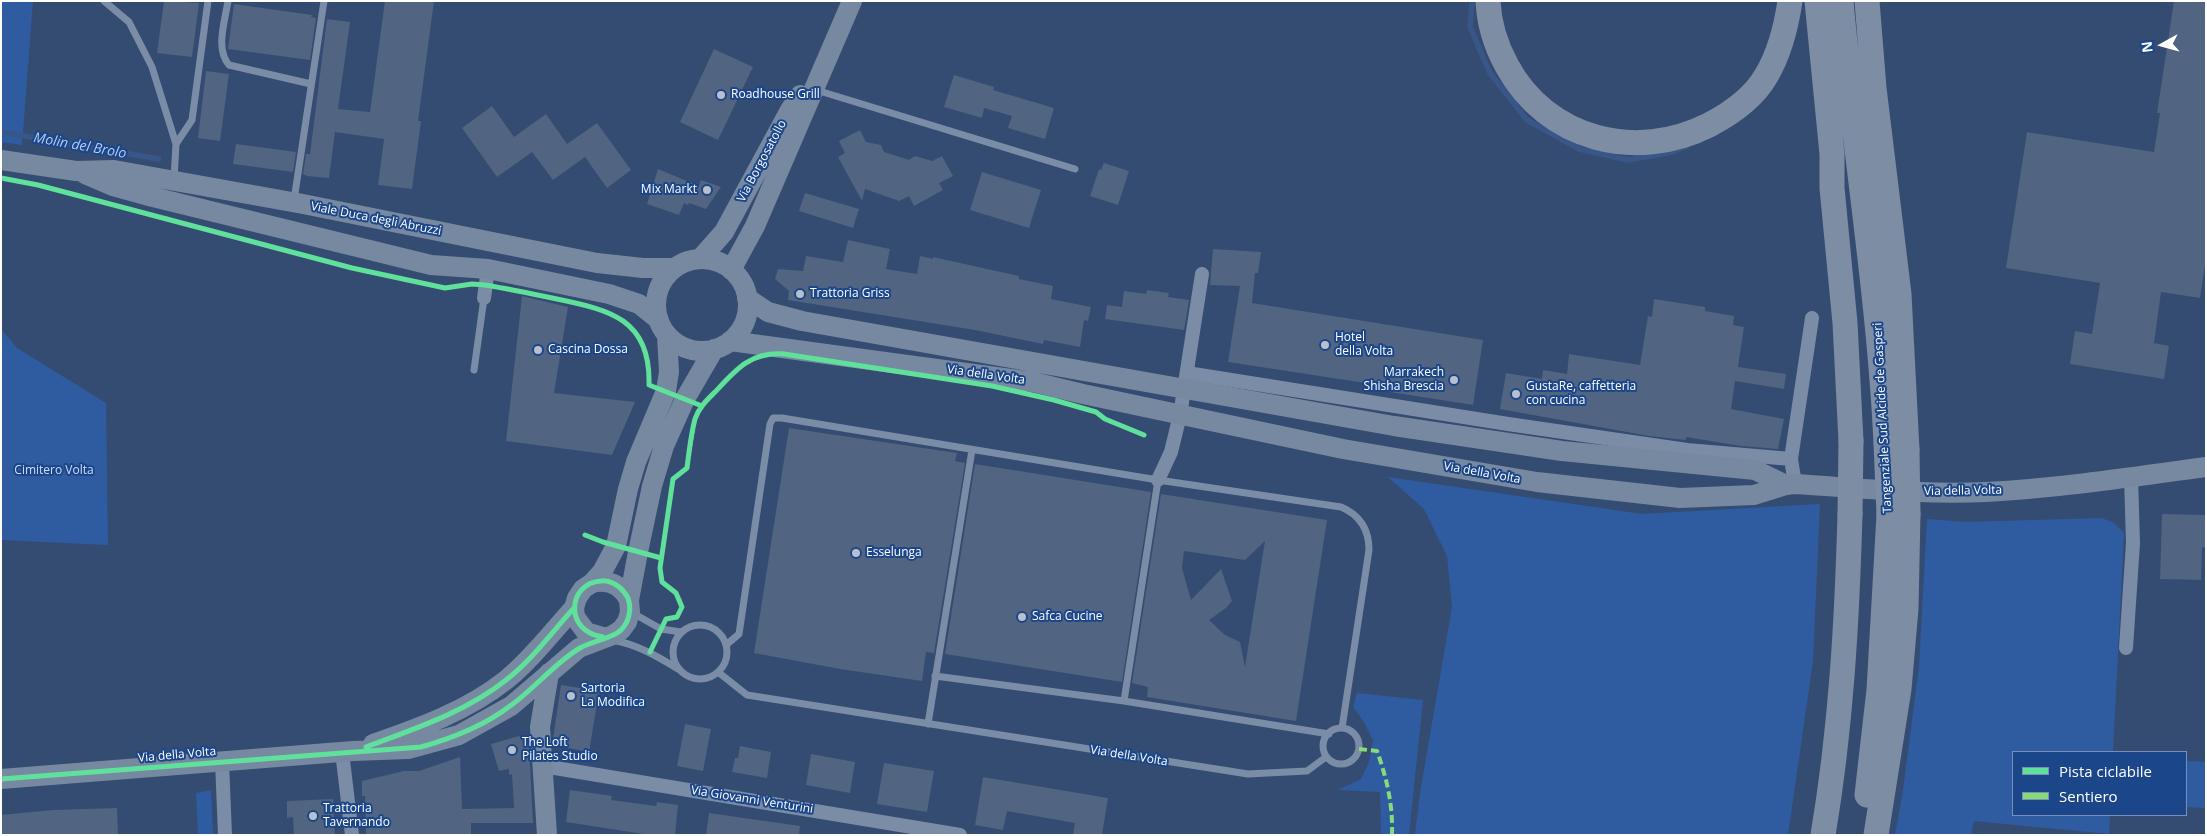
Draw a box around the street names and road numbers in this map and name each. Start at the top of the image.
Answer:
street label: Via Borgosatollo [734,118,790,204]
street label: Viale Duca degli Abruzzi [310,199,442,239]
street label: Tangenziale Sud Alcide de Gasperi [1871,322,1895,514]
street label: Via della Volta [946,362,1026,388]
street label: Via della Volta [1442,459,1522,487]
street label: Via della Volta [1924,483,2002,499]
street label: Via della Volta [1089,743,1169,769]
street label: Via della Volta [137,744,217,766]
street label: Via Giovanni Venturini [690,783,814,817]

